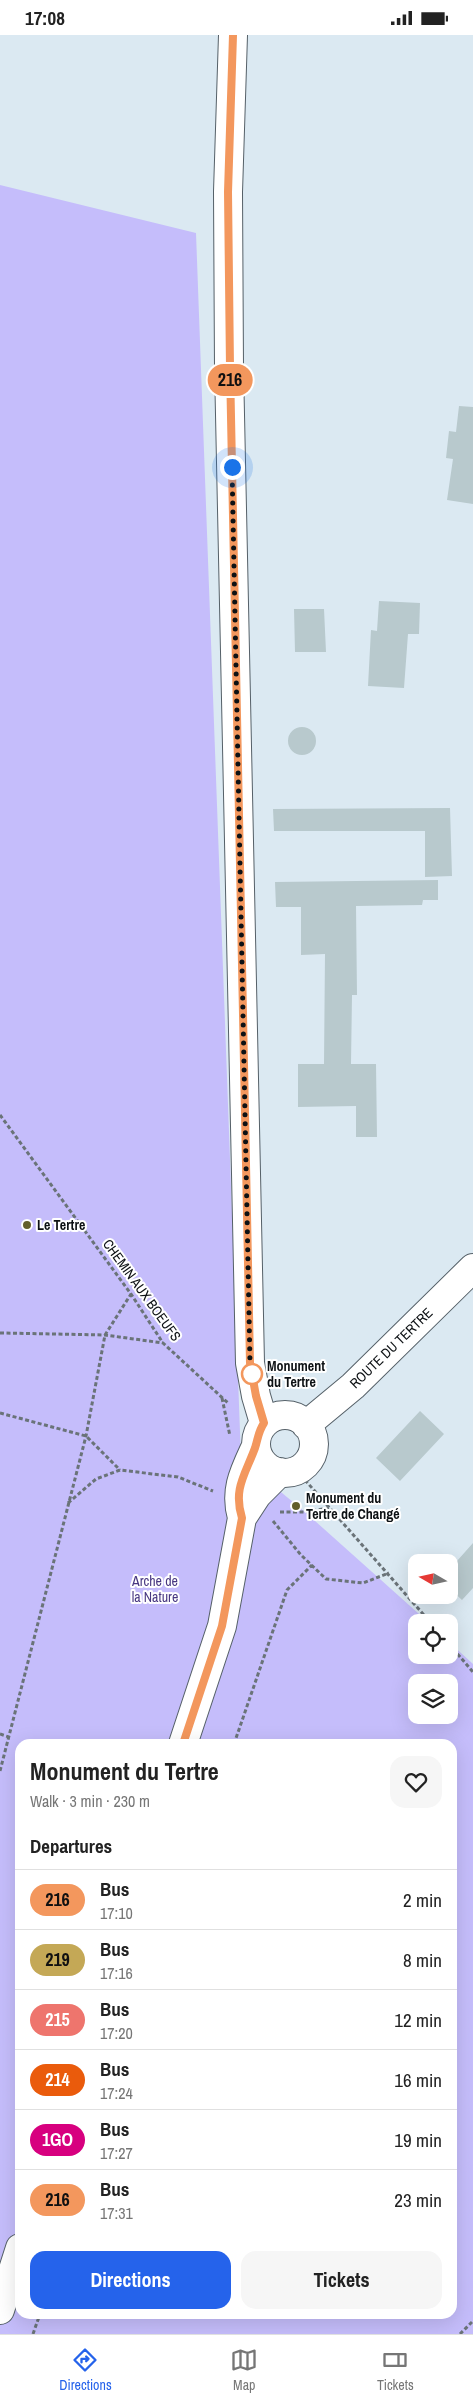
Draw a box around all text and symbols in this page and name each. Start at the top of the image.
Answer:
text: 17:08 [25,5,65,31]
line badge: 216 [201,364,259,396]
text: 216 [218,367,242,392]
your location [220,455,245,480]
place label: Le Tertre [37,1216,85,1234]
marker: Le Tertre [21,1219,33,1231]
street label: CHEMIN AUX BOEUFS [99,1235,185,1345]
street label: ROUTE DU TERTRE [346,1304,436,1392]
place label: Monument du Tertre [267,1357,325,1391]
marker: Monument du Tertre [241,1363,263,1385]
place label: Monument du Tertre de Changé [306,1489,400,1523]
marker: Monument du Tertre de Changé [290,1500,302,1512]
north arrow [408,1554,458,1604]
map controls [408,1554,458,1724]
park label: Arche de la Nature [131,1572,178,1606]
button: locate [408,1614,458,1664]
button: layers [408,1674,458,1724]
text: Monument du Tertre [30,1755,219,1787]
button: heart [390,1756,442,1808]
text: Walk · 3 min · 230 m [30,1790,150,1812]
text: Departures [30,1833,112,1859]
text: Bus [100,1876,129,1902]
text: 216 [45,1887,70,1912]
text: 2 min [403,1887,442,1913]
text: 17:10 [100,1902,133,1924]
text: Bus [100,1936,129,1962]
text: 219 [45,1947,70,1972]
text: 8 min [403,1947,442,1973]
text: 17:16 [100,1962,133,1984]
text: Bus [100,1996,129,2022]
text: 215 [45,2007,70,2032]
text: 12 min [394,2007,442,2033]
text: 17:20 [100,2022,133,2044]
text: Bus [100,2056,129,2082]
text: 214 [45,2067,70,2092]
text: 16 min [394,2067,442,2093]
text: 17:24 [100,2082,133,2104]
text: Bus [100,2116,129,2142]
text: 1GO [42,2127,73,2152]
text: 19 min [394,2127,442,2153]
text: 17:27 [100,2142,133,2164]
text: Bus [100,2176,129,2202]
text: 216 [45,2187,70,2212]
text: 23 min [394,2187,442,2213]
text: 17:31 [100,2202,133,2224]
button: Directions [30,2251,231,2309]
button: Tickets [241,2251,442,2309]
tab: Directions [59,2346,112,2394]
tab: Map [230,2346,258,2394]
tab: Tickets [377,2346,414,2394]

